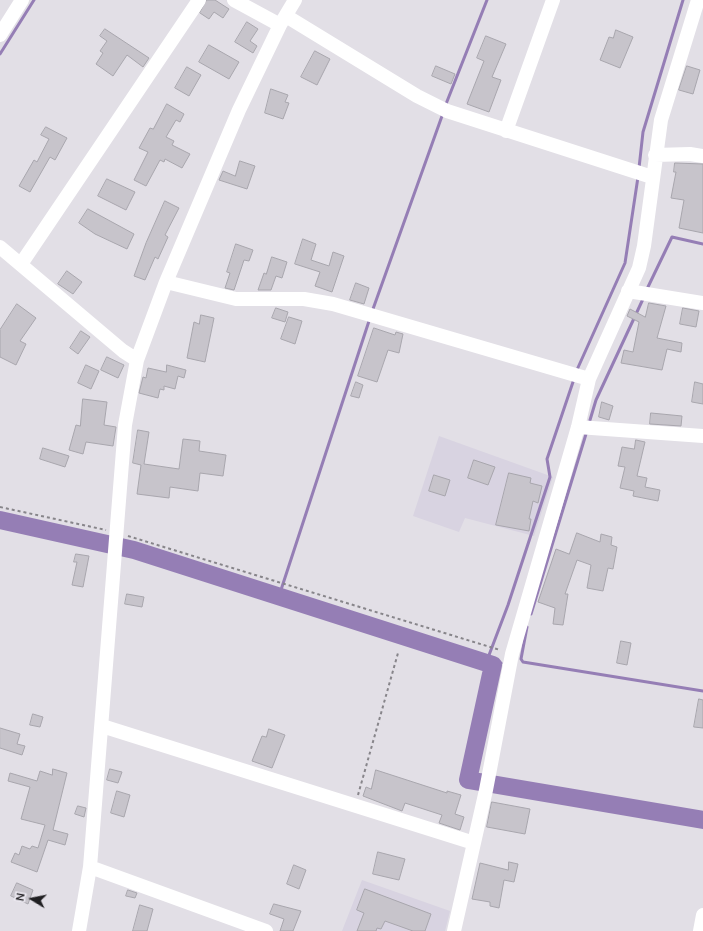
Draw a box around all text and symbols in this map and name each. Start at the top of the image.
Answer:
north arrow [12,879,52,919]
text: N [12,892,28,902]

